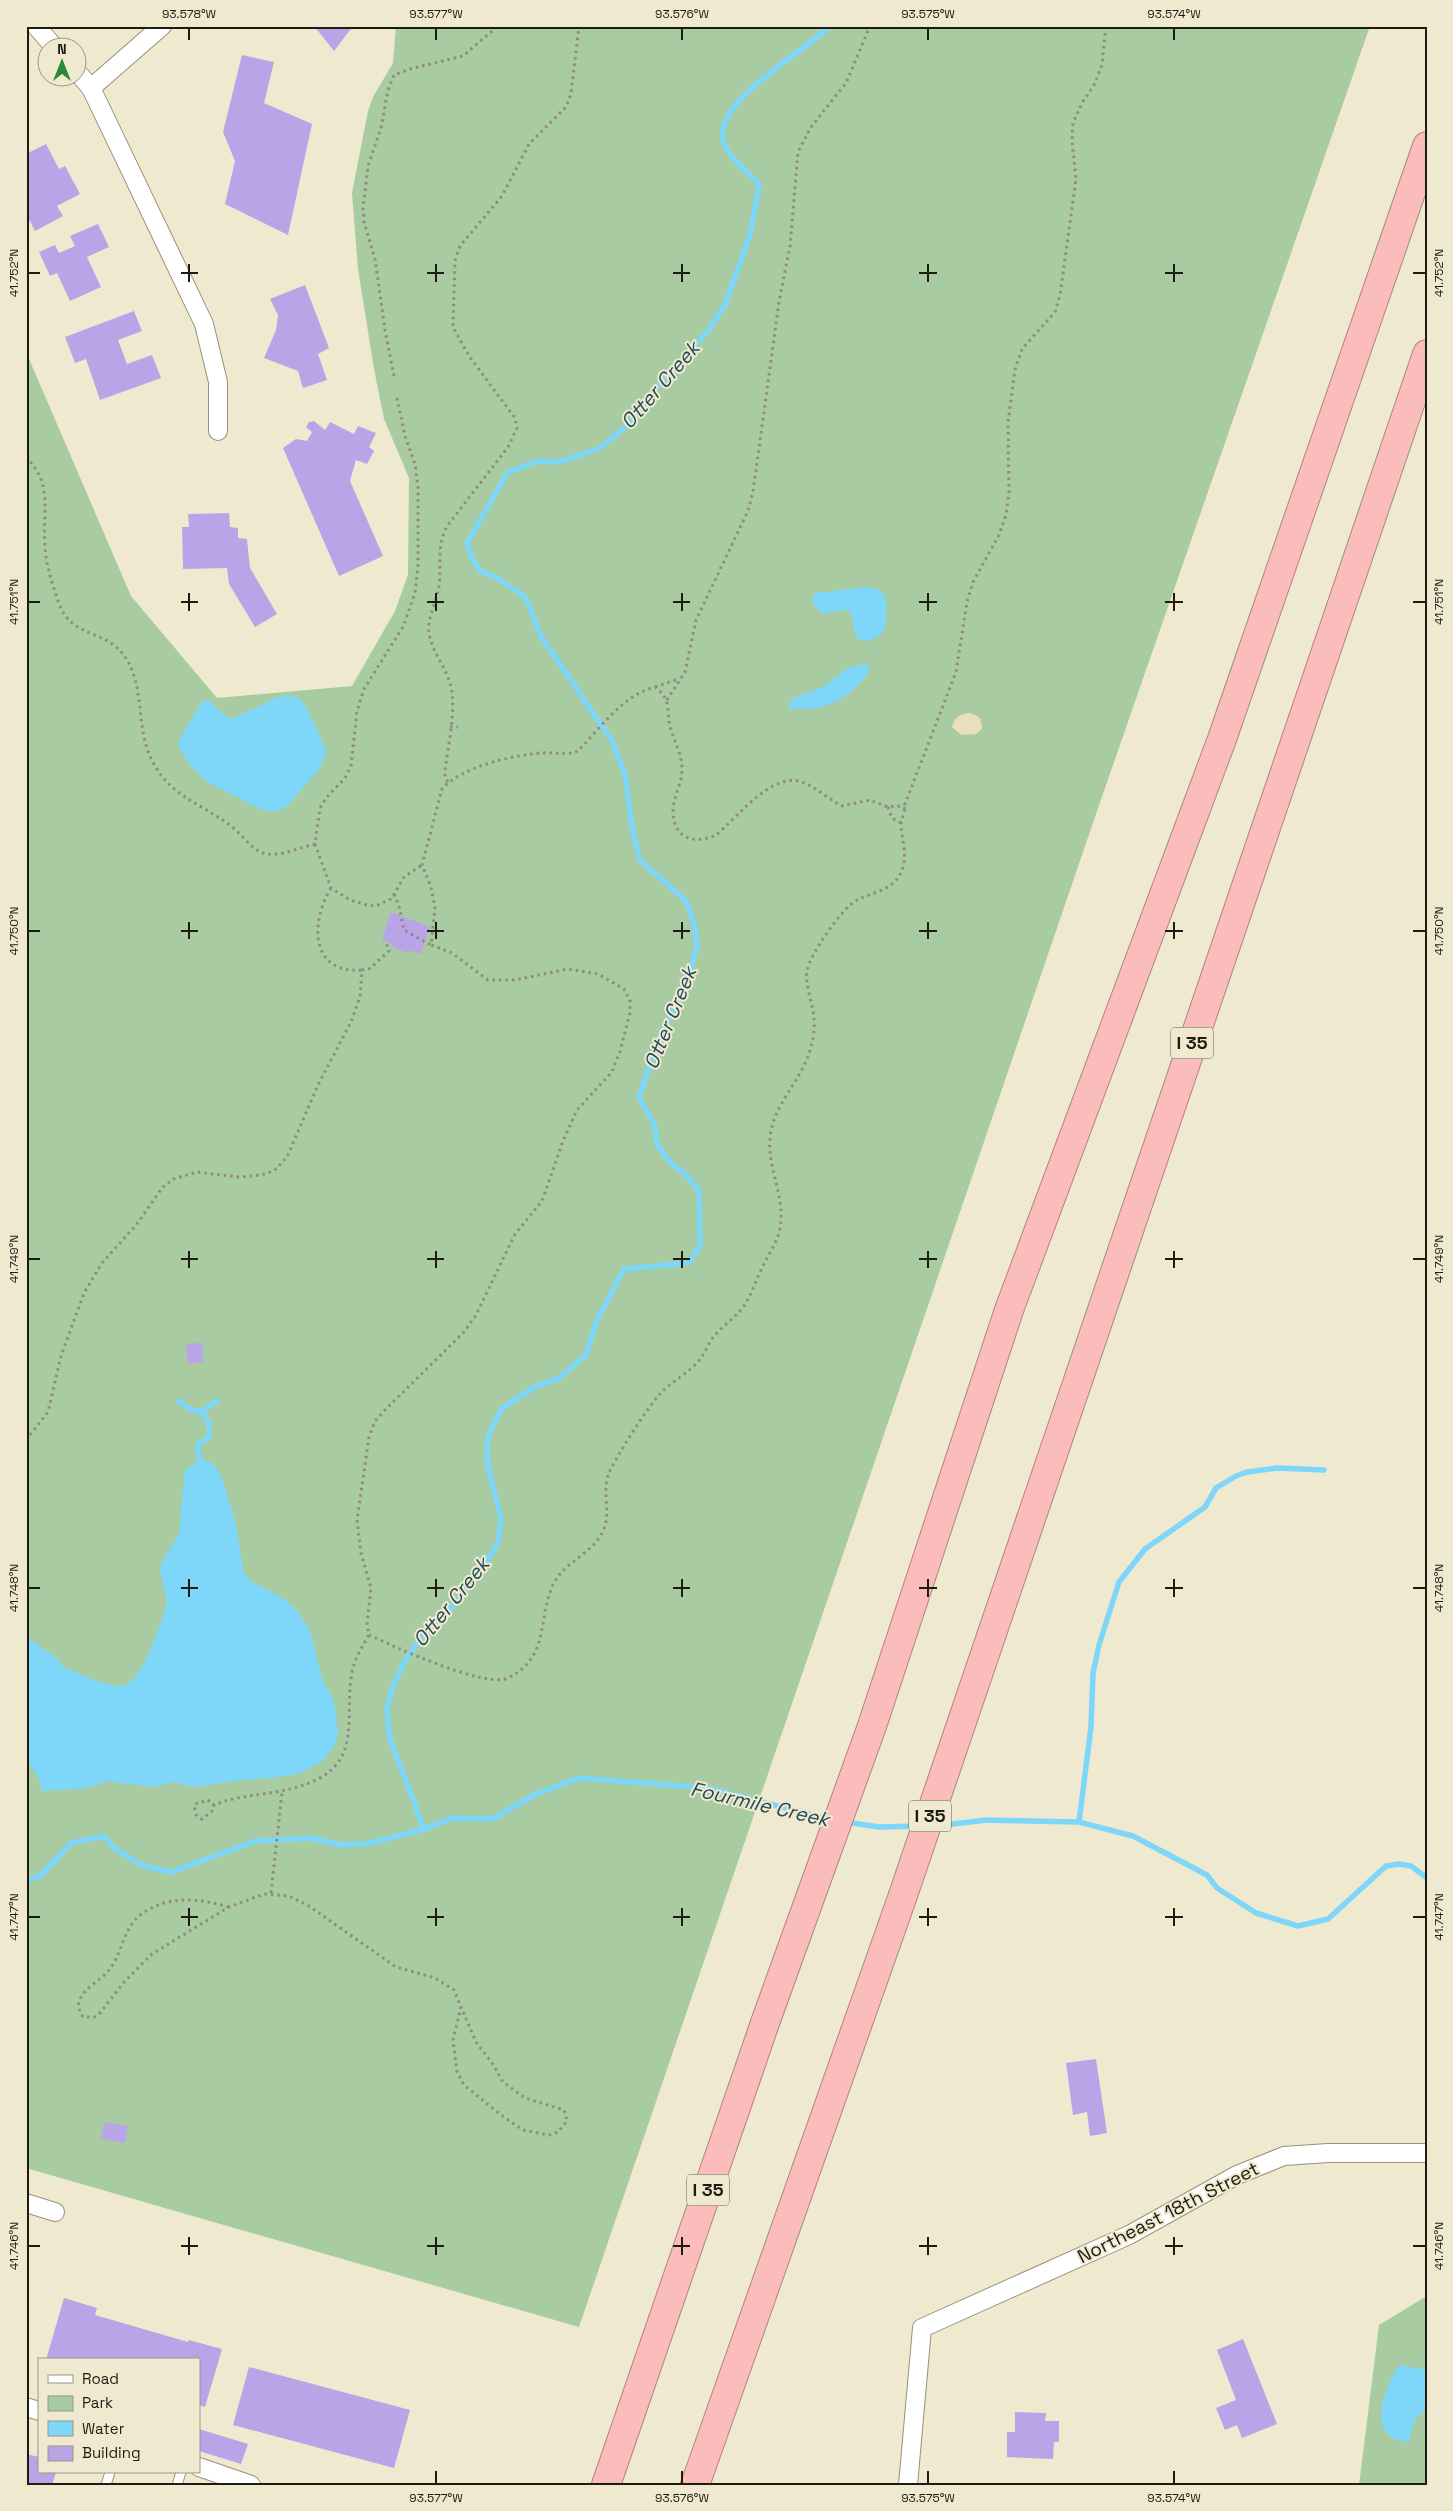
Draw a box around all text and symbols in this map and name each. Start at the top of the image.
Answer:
text: 93.578°W [162,6,216,22]
text: 93.577°W [409,6,463,22]
text: 93.576°W [655,6,709,22]
text: 93.575°W [901,6,955,22]
text: 93.574°W [1147,6,1201,22]
north arrow [38,38,88,88]
text: N [57,40,67,58]
text: 41.752°N [6,249,22,297]
text: 41.752°N [1431,249,1447,297]
water label: Otter Creek [615,334,707,434]
text: 41.751°N [6,579,22,625]
text: 41.751°N [1431,579,1447,625]
text: 41.750°N [6,906,22,956]
text: 41.750°N [1431,906,1447,956]
water label: Otter Creek [638,961,703,1073]
road number: I 35 [1171,1028,1213,1058]
text: 41.749°N [6,1235,22,1283]
text: 41.749°N [1431,1235,1447,1283]
water label: Otter Creek [407,1550,496,1652]
text: 41.748°N [6,1564,22,1612]
text: 41.748°N [1431,1564,1447,1612]
water label: Fourmile Creek [688,1775,834,1833]
road number: I 35 [909,1800,951,1832]
text: 41.747°N [6,1893,22,1941]
text: 41.747°N [1431,1893,1447,1941]
street label: Northeast 18th Street [1073,2156,1263,2269]
road number: I 35 [687,2174,729,2206]
text: 41.746°N [6,2222,22,2270]
text: 41.746°N [1431,2222,1447,2270]
legend [38,2358,200,2474]
text: Road [82,2369,119,2388]
text: Park [82,2393,113,2412]
text: Water [82,2419,125,2438]
text: Building [82,2443,141,2462]
text: 93.577°W [409,2490,463,2506]
text: 93.576°W [655,2490,709,2506]
text: 93.575°W [901,2490,955,2506]
text: 93.574°W [1147,2490,1201,2506]

